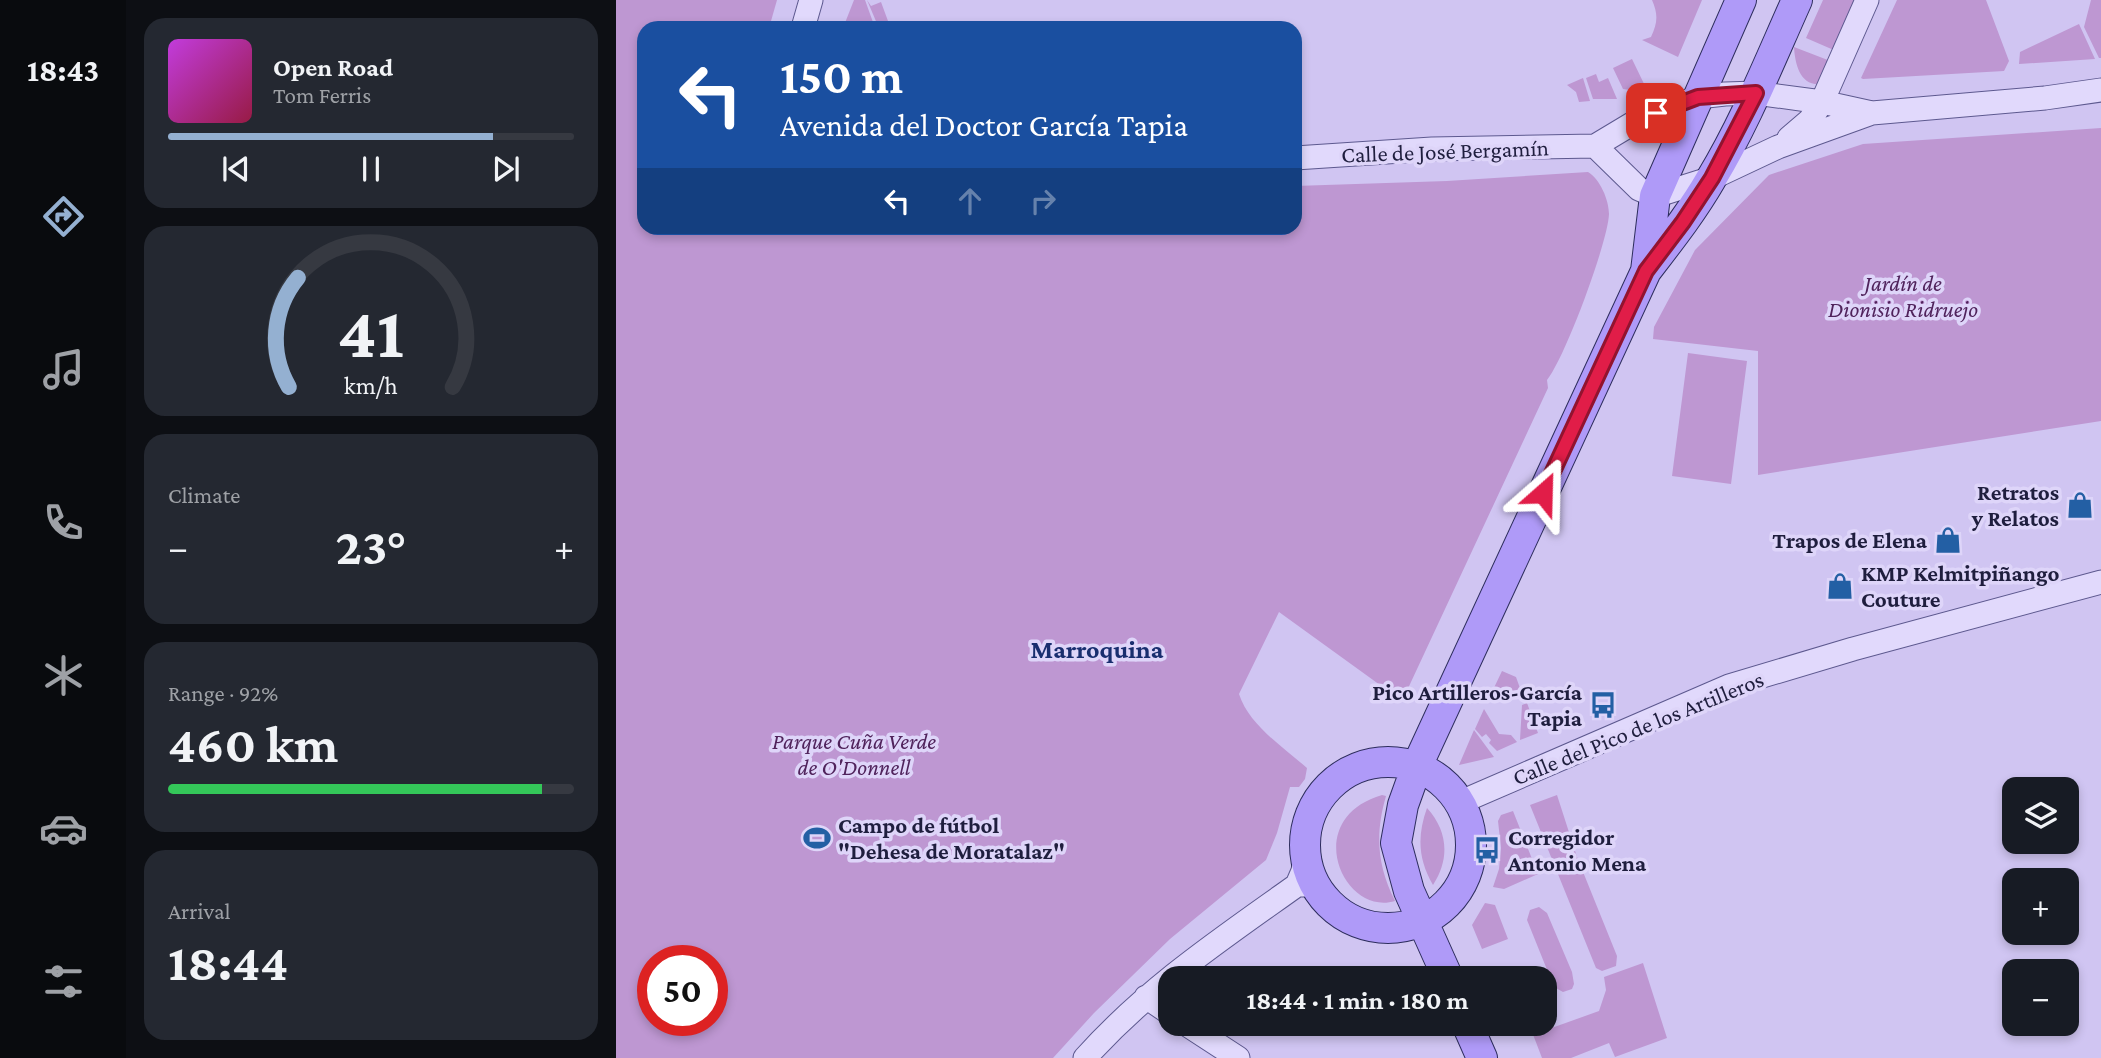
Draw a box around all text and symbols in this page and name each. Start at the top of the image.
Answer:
icon: left [665,49,756,140]
text: 150 m [780,49,903,104]
text: 18:43 [27,52,99,88]
text: Open Road [273,53,393,82]
text: Tom Ferris [273,82,371,108]
pin [1626,83,1686,143]
icon: arrive [1637,94,1675,132]
text: Avenida del Doctor García Tapia [780,107,1188,143]
street label: Calle de José Bergamín [1341,134,1549,168]
icon: previous [217,150,255,188]
icon: pause [352,150,390,188]
icon: next [487,150,525,188]
icon: left [878,182,916,220]
icon: ahead [951,182,989,220]
icon: right [1024,182,1062,220]
icon: directions [39,192,88,241]
park label: Jardín de Dionisio Ridruejo [1828,270,1978,323]
text: 41 [338,292,404,373]
icon: music [39,345,88,394]
text: km/h [344,372,398,399]
position arrow [1506,456,1580,530]
place label: Retratos y Relatos [1971,479,2059,531]
text: Climate [168,482,240,508]
shop icon: Retratos y Relatos [2065,490,2095,520]
icon: phone [39,498,88,547]
text: 23° [335,517,407,575]
shop icon: Trapos de Elena [1933,525,1963,555]
text: − [168,526,188,568]
text: + [554,526,574,568]
place label: Trapos de Elena [1772,527,1928,553]
place label: KMP Kelmitpiñango Couture [1861,560,2059,612]
shop icon: KMP Kelmitpiñango Couture [1825,571,1855,601]
district label: Marroquina [1031,635,1164,664]
icon: climate [39,651,88,700]
street label: Calle del Pico de los Artilleros [1509,666,1767,790]
place label: Pico Artilleros-García Tapia [1372,679,1583,731]
text: Range · 92% [168,680,278,706]
bus stop icon: Pico Artilleros-García Tapia [1588,690,1618,720]
text: 460 km [168,715,338,773]
park label: Parque Cuña Verde de O'Donnell [772,728,936,780]
map controls [2002,777,2079,1036]
button: layers [2002,777,2079,854]
icon: car [39,804,88,853]
place label: Campo de fútbol "Dehesa de Moratalaz" [838,812,1065,864]
sports icon: Campo de fútbol "Dehesa de Moratalaz" [802,823,832,853]
place label: Corregidor Antonio Mena [1507,824,1647,876]
bus stop icon: Corregidor Antonio Mena [1472,835,1502,865]
button: + [2002,868,2079,945]
text: Arrival [168,898,231,924]
text: 18:44 [168,933,288,991]
speed limit sign: 50 [637,945,728,1036]
icon: filters [39,957,88,1006]
button: − [2002,959,2079,1036]
text: 18:44 · 1 min · 180 m [1246,986,1469,1015]

